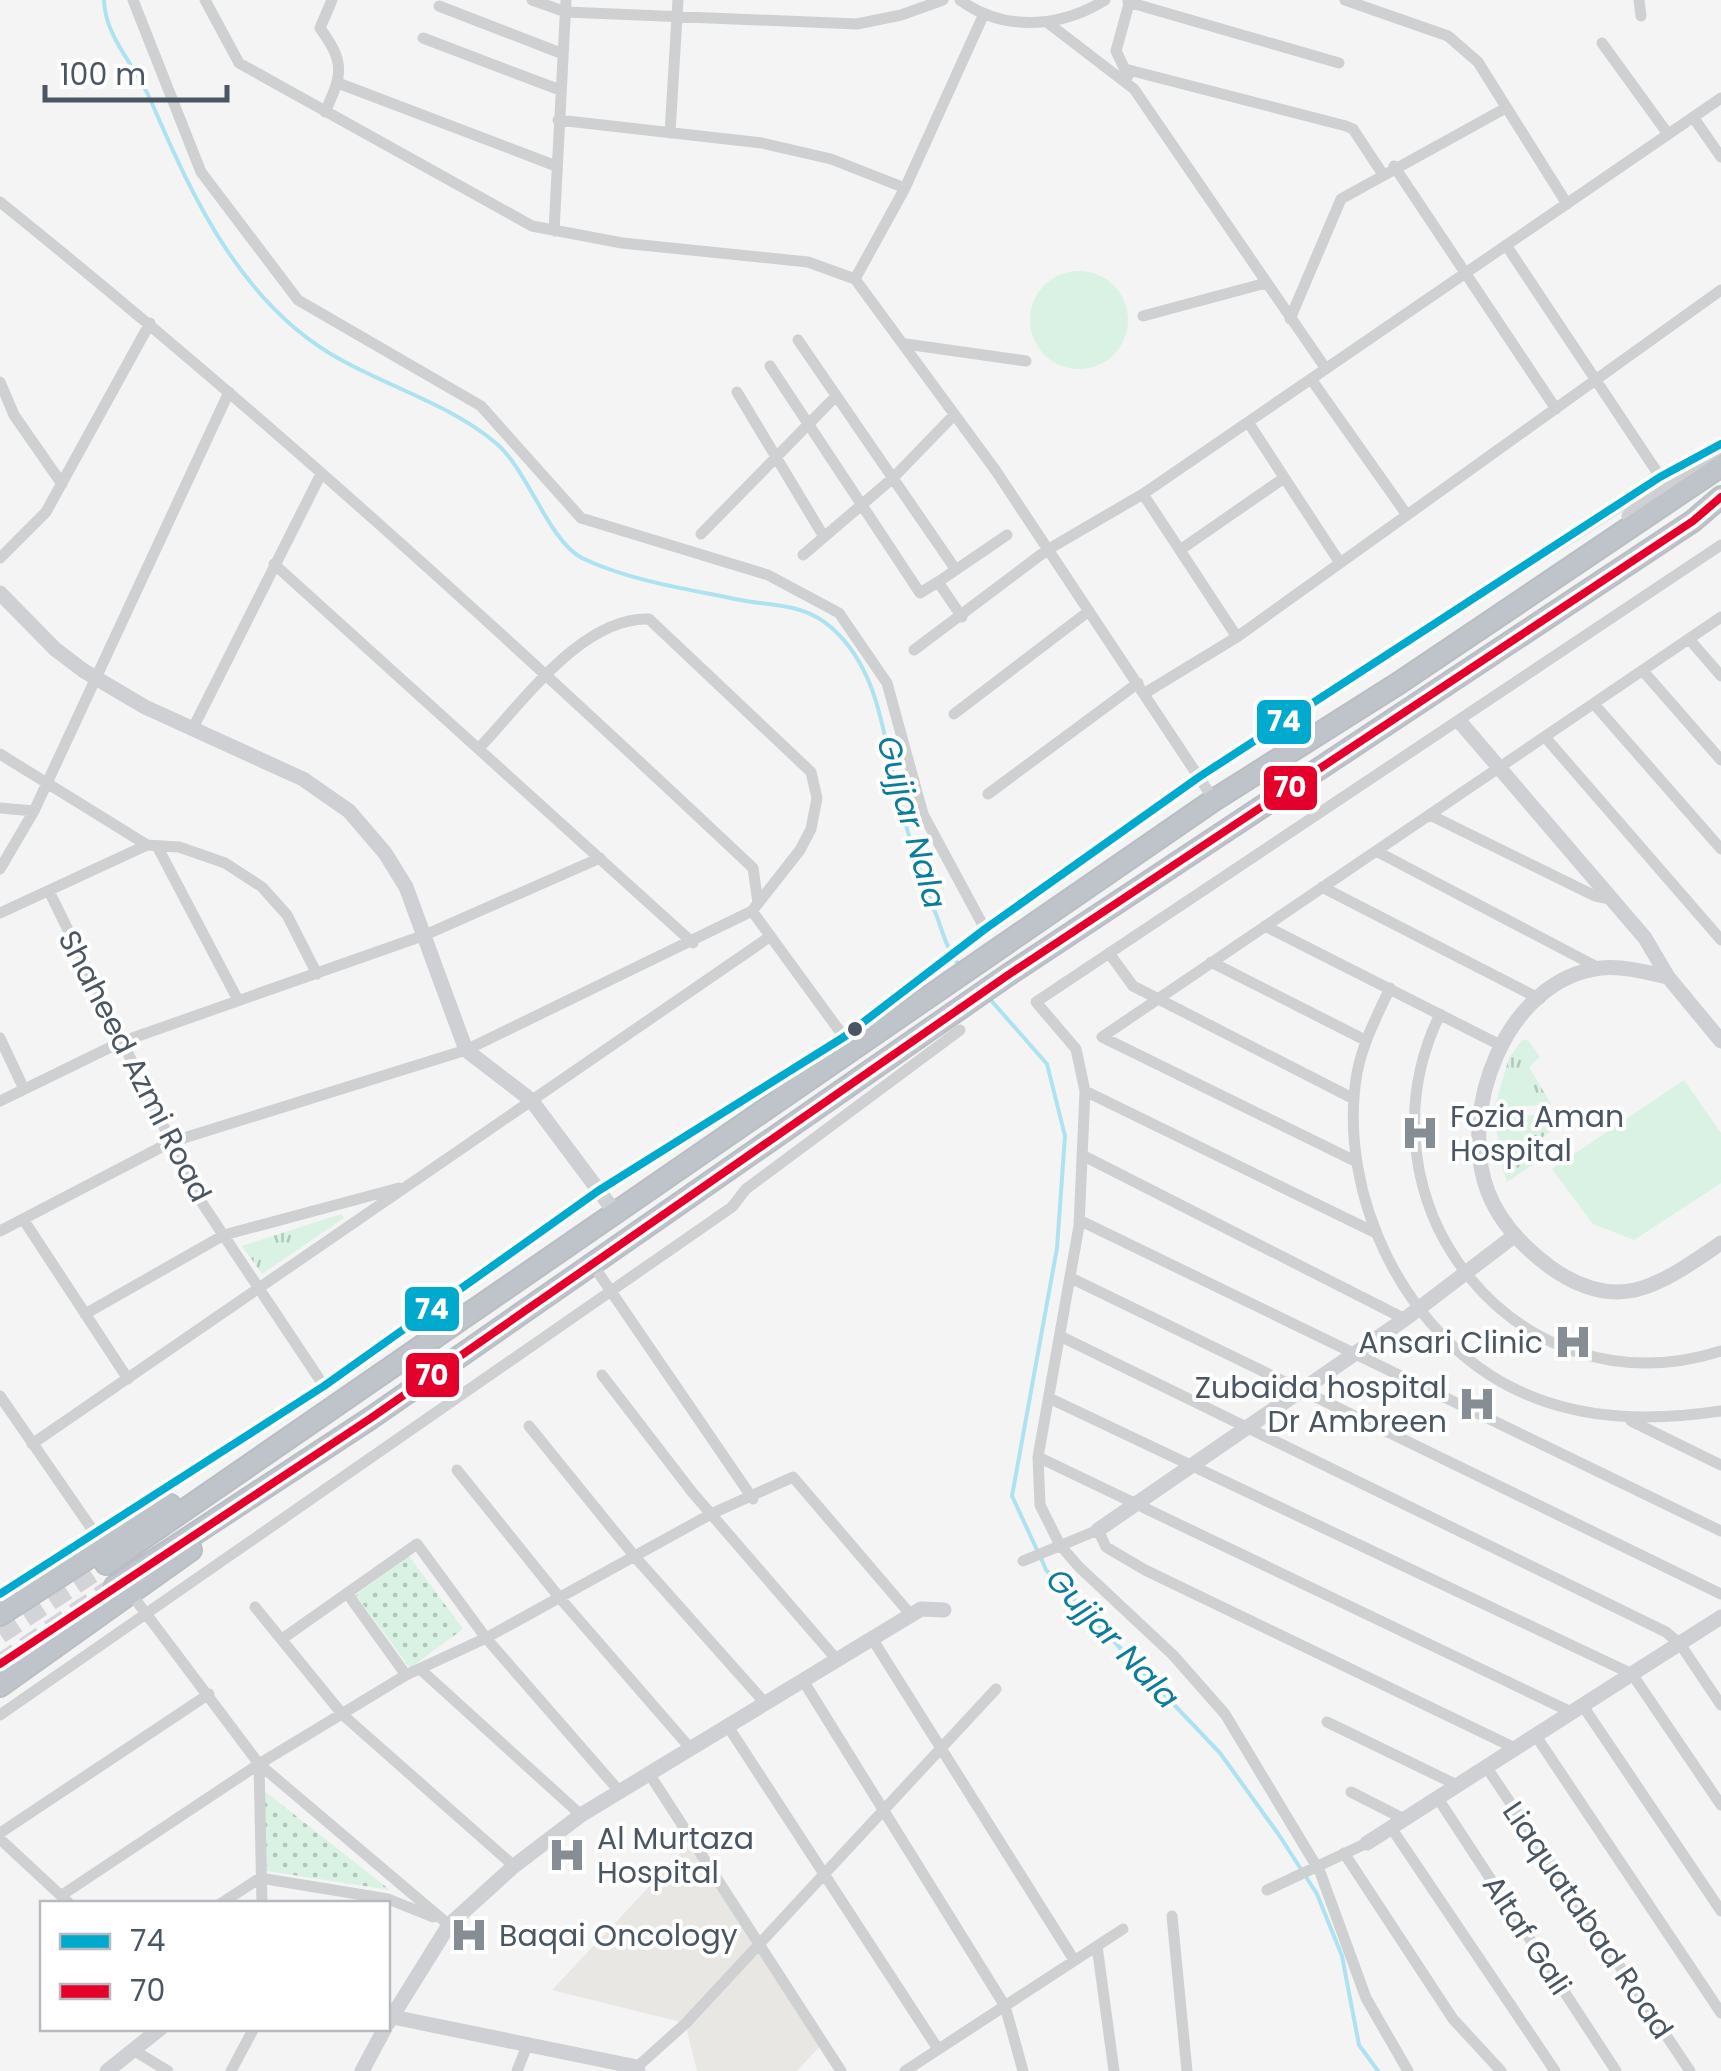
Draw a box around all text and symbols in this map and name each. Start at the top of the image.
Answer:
scale bar [45,40,228,102]
text: 100 m [60,53,146,96]
line badge: 74 [1255,698,1313,746]
text: 74 [1267,702,1301,741]
water label: Gujjar Nala [866,730,958,914]
line badge: 70 [1262,764,1319,812]
text: 70 [1273,768,1307,807]
street label: Shaheed Azmi Road [48,923,222,1209]
unlabelled marker [845,1019,865,1039]
place label: Fozia Aman Hospital [1450,1095,1624,1172]
hospital icon: Fozia Aman Hospital [1399,1112,1441,1154]
line badge: 74 [403,1285,461,1333]
text: 74 [415,1290,449,1329]
place label: Ansari Clinic [1358,1321,1543,1364]
hospital icon: Ansari Clinic [1552,1321,1594,1363]
line badge: 70 [404,1351,461,1399]
text: 70 [415,1356,449,1395]
place label: Zubaida hospital Dr Ambreen [1195,1366,1447,1443]
hospital icon: Zubaida hospital Dr Ambreen [1456,1383,1498,1425]
water label: Gujjar Nala [1036,1558,1190,1718]
street label: Liaquatabad Road [1492,1793,1684,2047]
place label: Al Murtaza Hospital [597,1817,754,1894]
hospital icon: Al Murtaza Hospital [546,1834,588,1876]
street label: Altaf Gali [1472,1867,1582,2003]
legend [40,1901,390,2031]
hospital icon: Baqai Oncology [448,1914,490,1956]
place label: Baqai Oncology [499,1914,738,1957]
text: 74 [130,1919,165,1962]
text: 70 [130,1969,165,2012]

